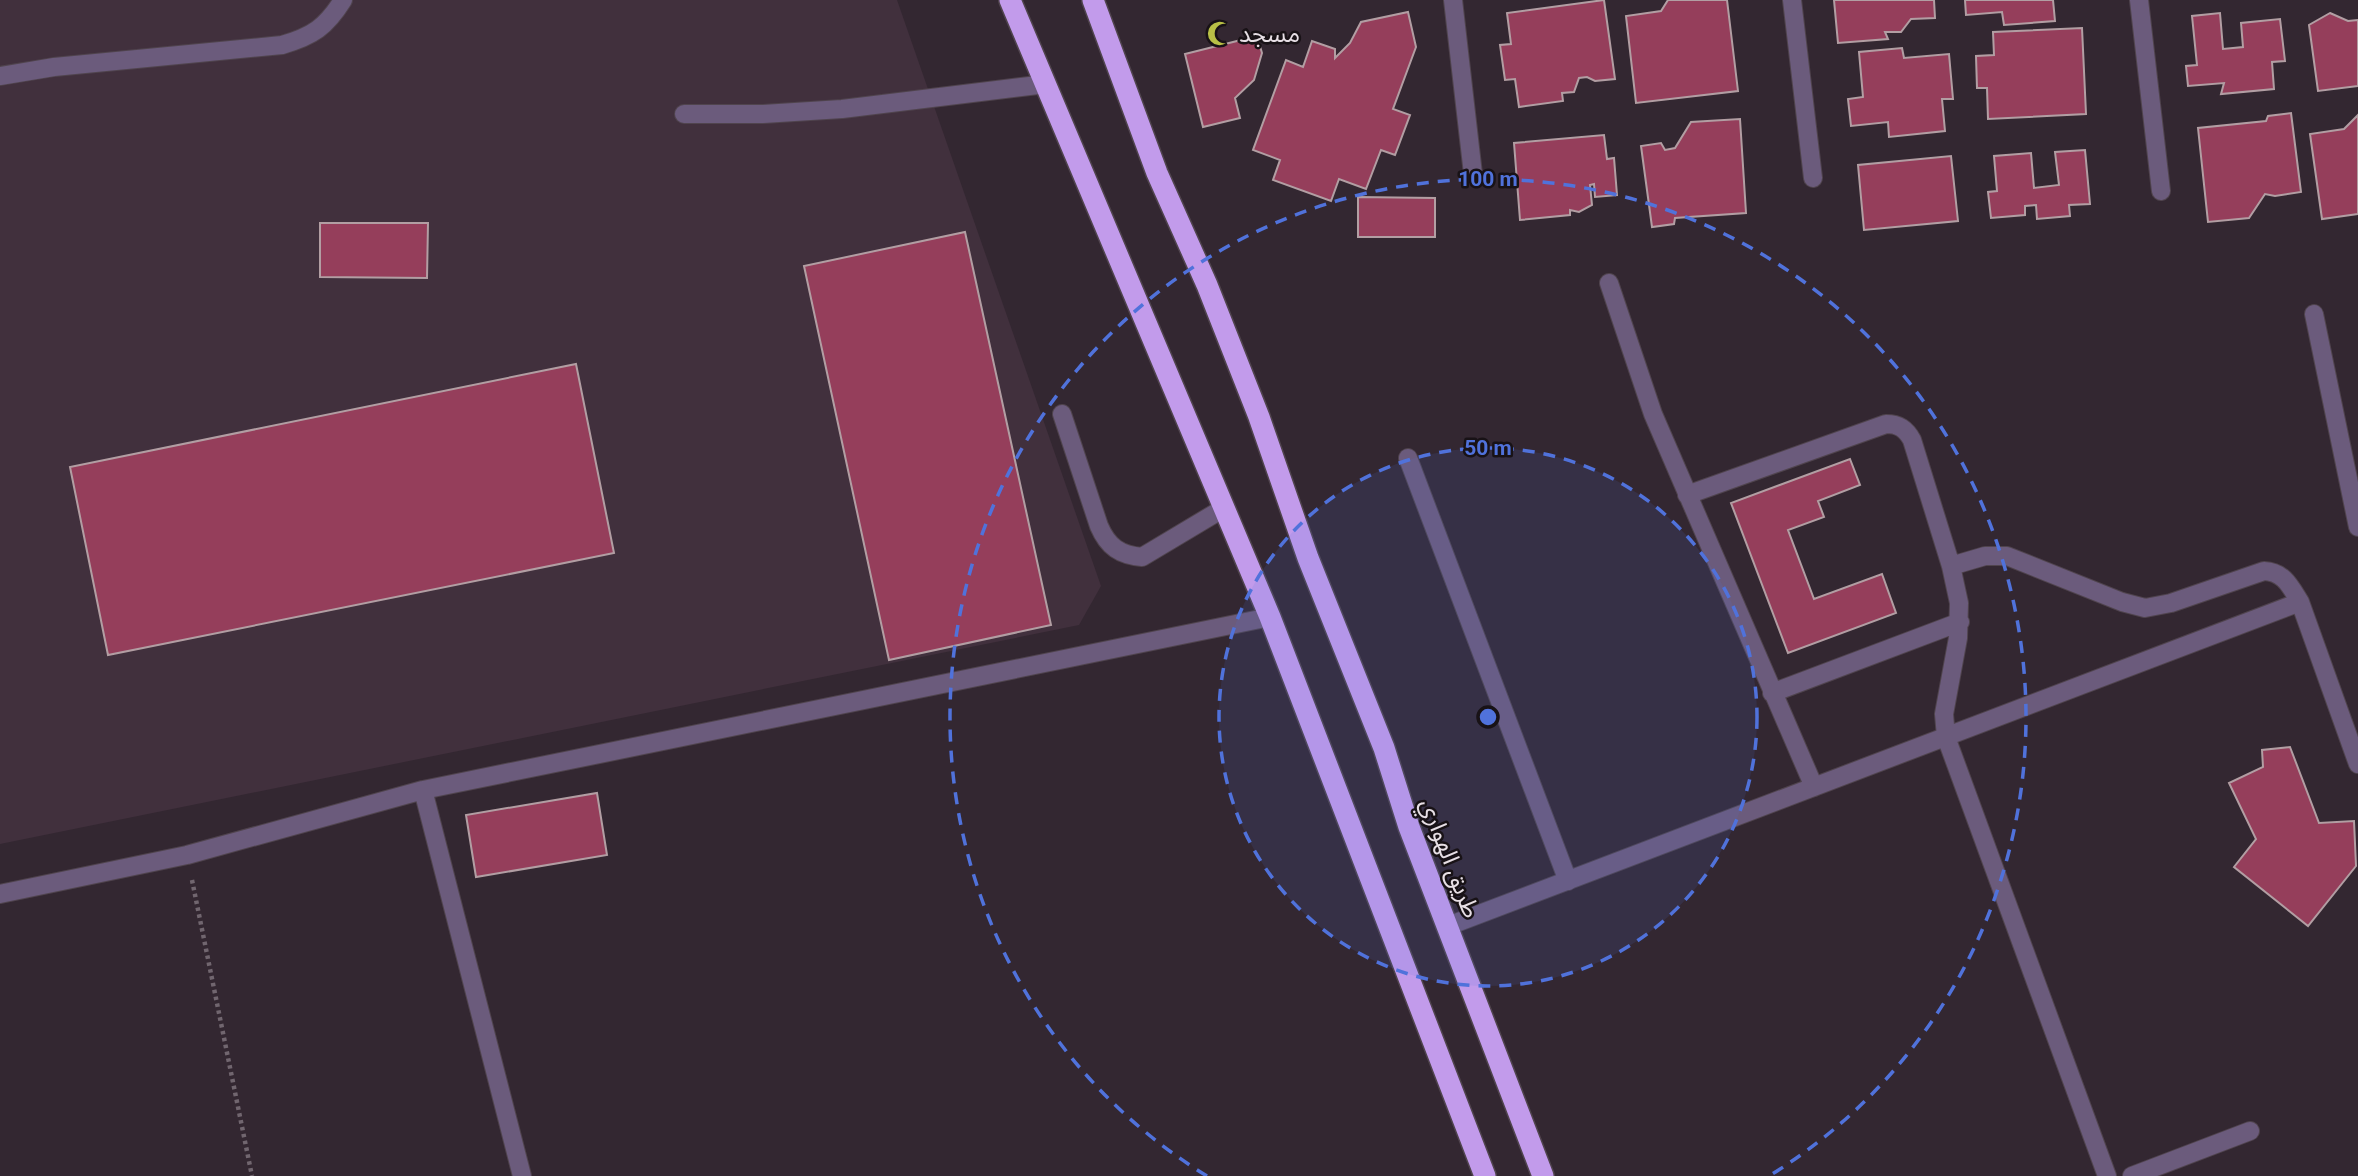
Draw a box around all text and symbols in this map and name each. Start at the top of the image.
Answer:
mosque icon: مسجد [1205,20,1233,48]
place label: مسجد [1239,20,1300,48]
text: 100 m [1458,167,1518,191]
text: 50 m [1464,436,1512,460]
centre of rings [1476,705,1500,729]
street label: طريق الهواري [1410,794,1486,923]

